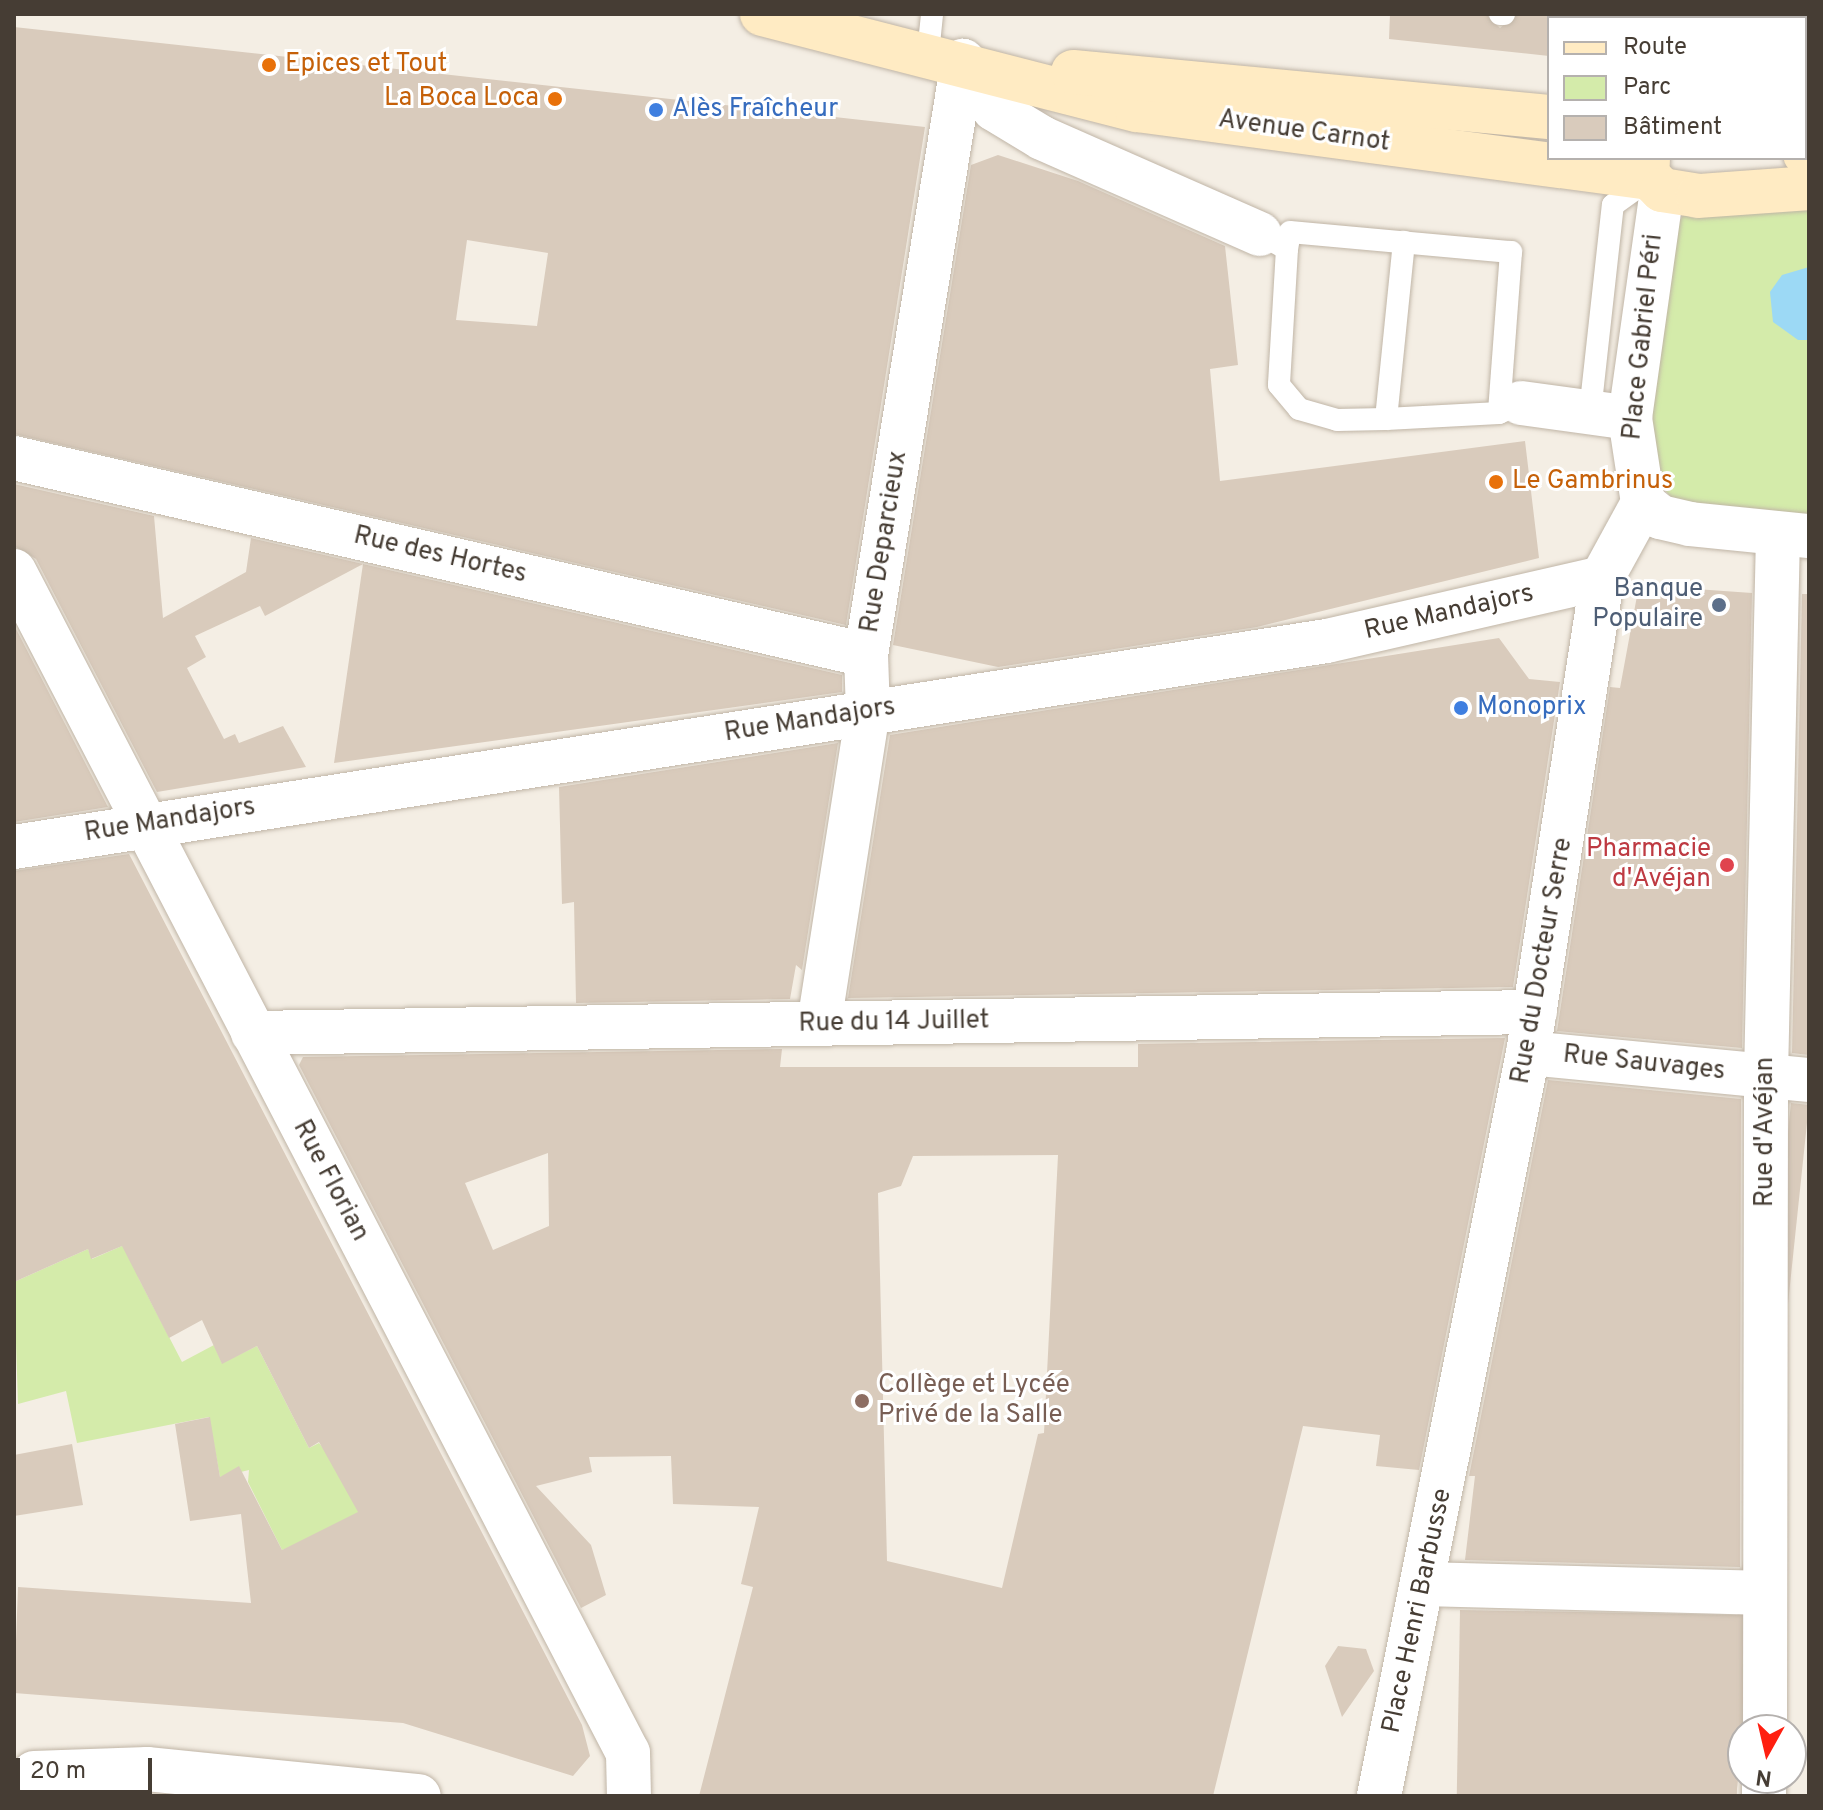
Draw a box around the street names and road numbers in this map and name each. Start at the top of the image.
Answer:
street label: Avenue Carnot [1216,105,1392,159]
street label: Place Gabriel Péri [1618,232,1670,442]
street label: Rue Deparcieux [855,449,915,635]
street label: Rue des Hortes [350,521,530,591]
street label: Rue Mandajors [1361,578,1537,648]
street label: Rue Mandajors [722,692,898,750]
street label: Rue Mandajors [82,792,258,850]
street label: Rue du Docteur Serre [1506,835,1580,1087]
street label: Rue du 14 Juillet [798,1006,990,1040]
street label: Rue Sauvages [1561,1040,1727,1088]
street label: Rue d'Avéjan [1750,1057,1782,1207]
street label: Rue Florian [285,1115,375,1247]
street label: Place Henri Barbusse [1377,1486,1459,1736]

